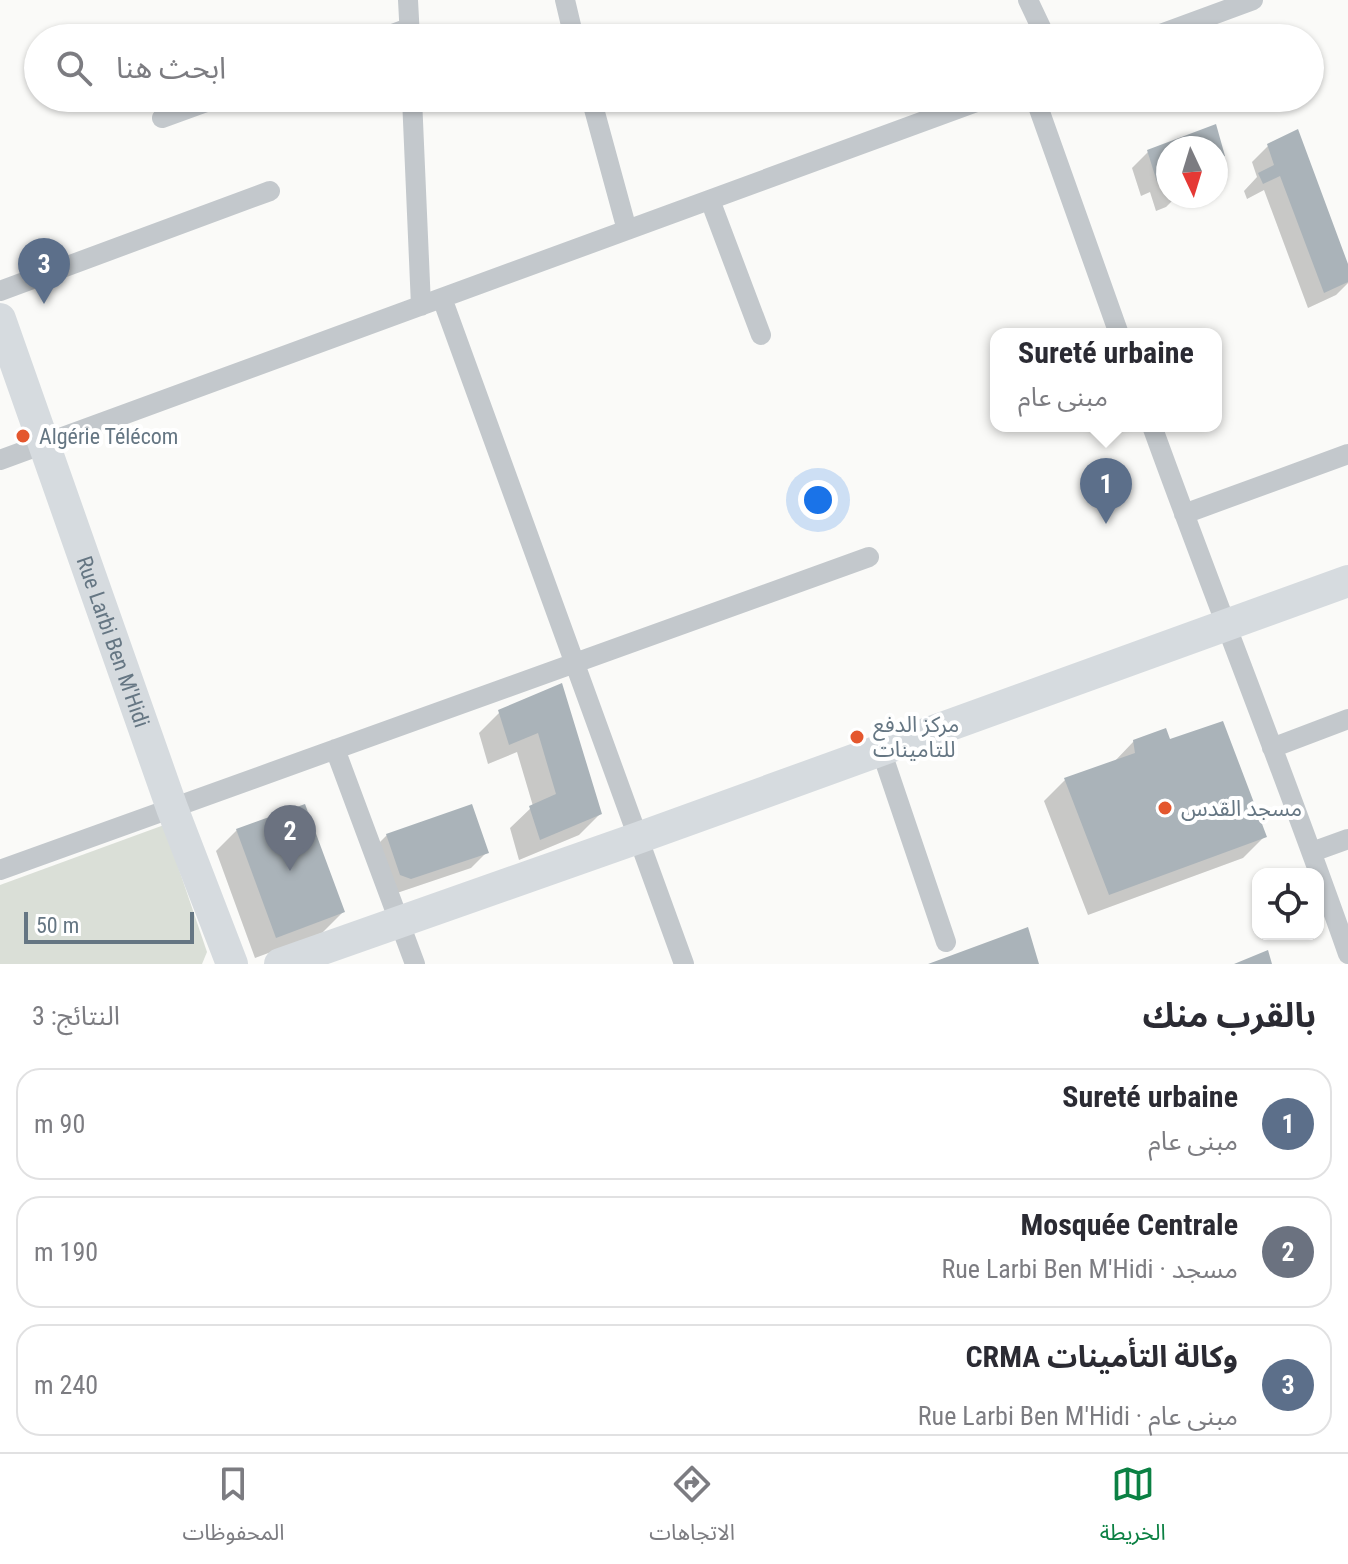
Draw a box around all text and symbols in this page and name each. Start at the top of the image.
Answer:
search box [24,24,1324,112]
icon: search [52,46,96,90]
text: ابحث هنا [116,50,226,85]
north arrow [1156,136,1228,208]
pin: 3 [18,238,70,304]
popup [990,328,1222,432]
text: Sureté urbaine [1018,335,1194,370]
text: مبنى عام [1018,382,1108,412]
place label: Algérie Télécom [39,424,178,449]
marker: Algérie Télécom [14,427,32,445]
pin: 1 [1080,458,1132,524]
your location [798,480,838,520]
street label: Rue Larbi Ben M'Hidi [71,553,155,731]
place label: مركز الدفع للتامينات [873,712,959,762]
marker: مركز الدفع للتامينات [848,728,866,746]
place label: مسجد القدس [1181,796,1302,821]
marker: مسجد القدس [1156,799,1174,817]
pin: 2 [264,805,316,871]
map controls [1252,868,1324,940]
button: locate [1252,868,1324,940]
scale bar [24,908,194,944]
text: 50 m [36,913,79,938]
text: بالقرب منك [1142,995,1316,1035]
text: النتائج: 3 [32,1001,120,1031]
text: Sureté urbaine [1062,1079,1238,1114]
text: 90 m [34,1109,85,1139]
text: 1 [1281,1109,1295,1139]
text: مبنى عام [1148,1126,1238,1156]
text: Mosquée Centrale [1020,1207,1238,1242]
text: 190 m [34,1237,98,1267]
text: 2 [1281,1237,1295,1267]
text: مسجد · Rue Larbi Ben M'Hidi [941,1254,1238,1284]
text: وكالة التأمينات CRMA [965,1339,1238,1374]
text: 240 m [34,1370,98,1400]
text: 3 [1281,1370,1295,1400]
text: مبنى عام · Rue Larbi Ben M'Hidi [918,1401,1238,1431]
tab: المحفوظات [182,1462,284,1556]
tab: الاتجاهات [649,1462,735,1556]
tab: الخريطة [1100,1462,1166,1556]

